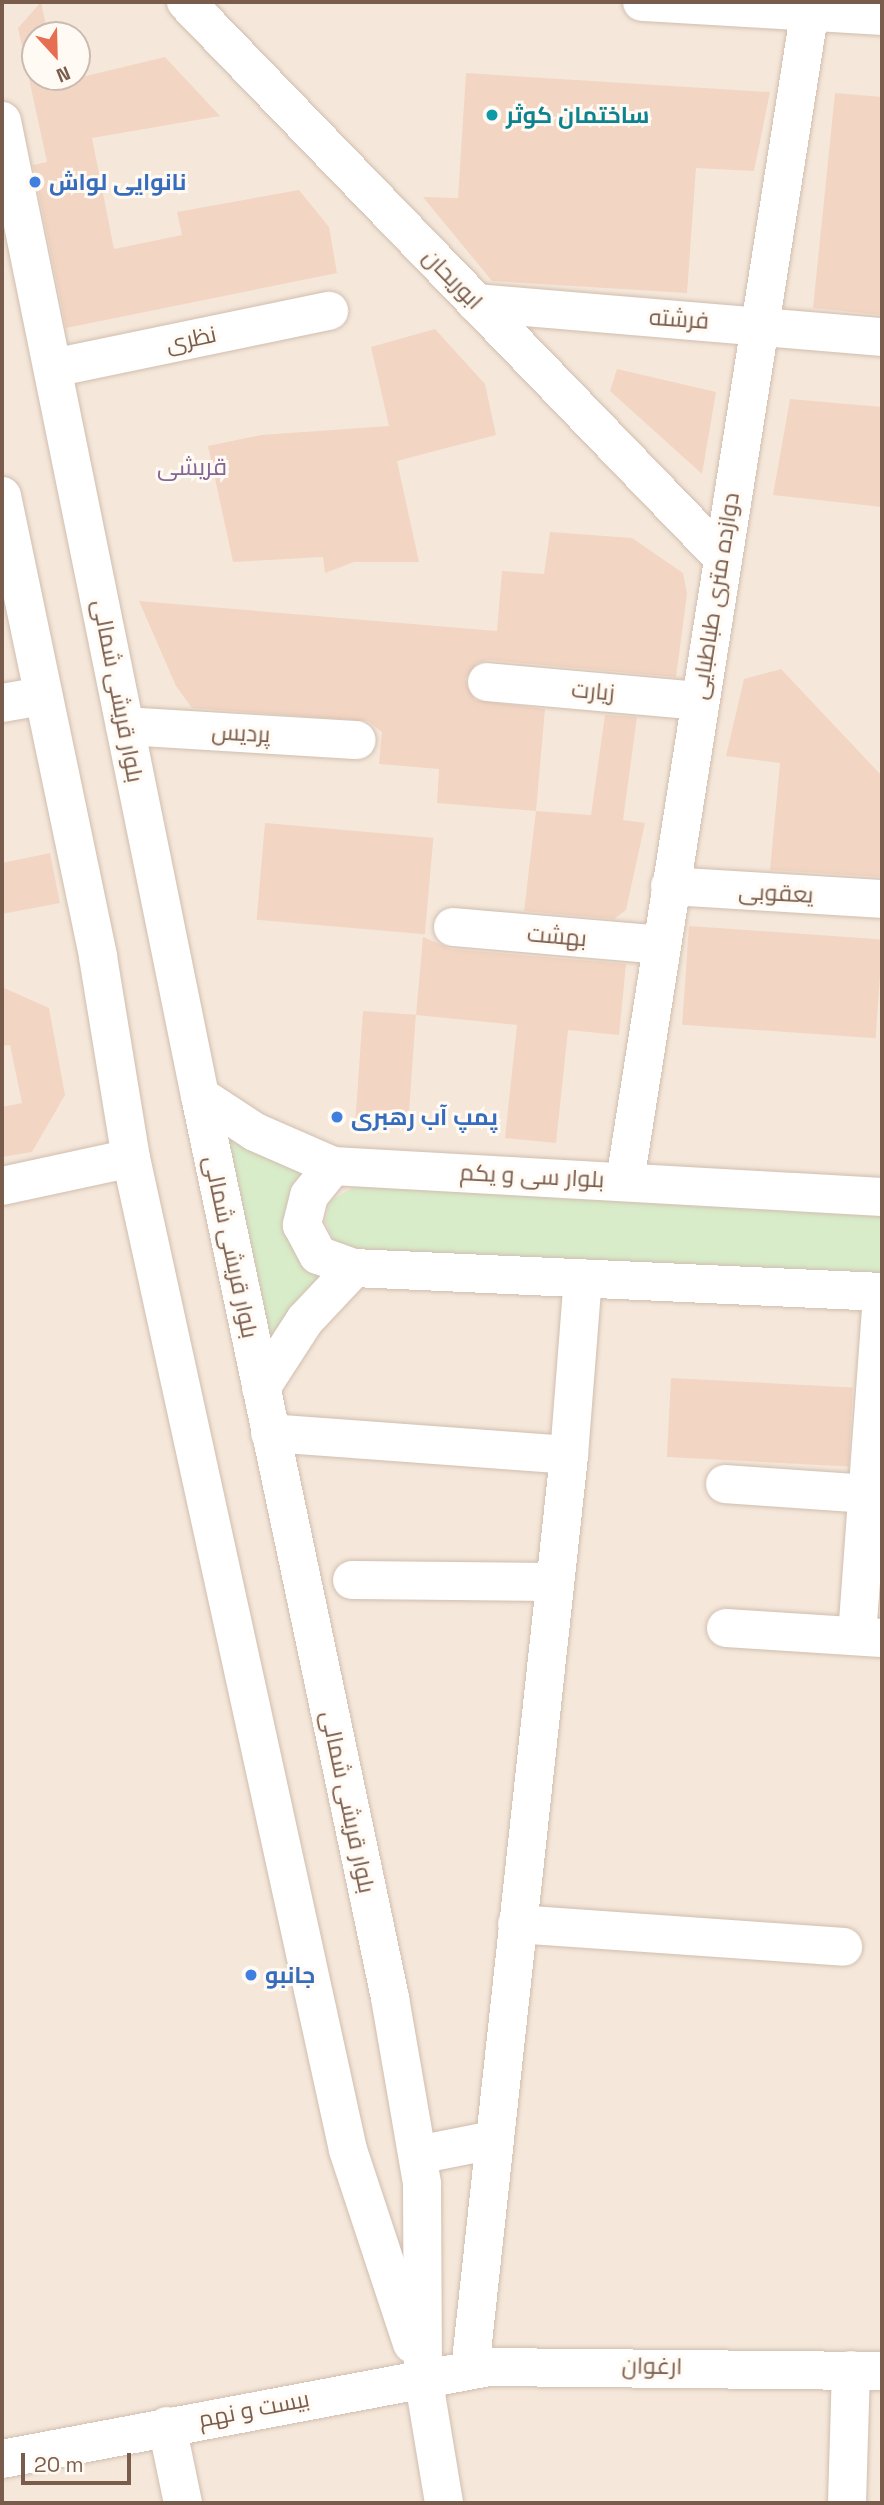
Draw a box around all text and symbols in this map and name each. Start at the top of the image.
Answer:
north arrow [21,21,91,91]
text: N [53,60,74,88]
place label: ساختمان کوثر [506,101,649,129]
marker: ساختمان کوثر [484,107,500,123]
place label: نانوایی لواش [49,168,186,196]
marker: نانوایی لواش [27,174,43,190]
street label: ابوریحان [417,243,489,315]
street label: فرشته [648,303,710,335]
street label: نظری [163,320,219,358]
district label: قریشی [157,453,227,481]
street label: دوازده متری طباطبایی [685,491,745,701]
street label: بلوار قریشی شمالی [87,597,149,785]
street label: زیارت [570,675,616,707]
street label: پردیس [211,718,271,748]
street label: یعقوبی [738,877,814,909]
street label: بهشت [526,920,588,952]
place label: پمپ آب رهبری [351,1103,498,1131]
marker: پمپ آب رهبری [329,1109,345,1125]
street label: بلوار قریشی شمالی [198,1153,264,1341]
street label: بلوار سی و یکم [459,1158,605,1194]
street label: بلوار قریشی شمالی [315,1708,381,1896]
place label: جانبو [265,1961,315,1989]
marker: جانبو [243,1967,259,1983]
street label: ارغوان [621,2352,683,2380]
street label: بیست و نهم [196,2385,312,2433]
scale bar [24,2438,135,2482]
text: 20 m [34,2451,84,2478]

